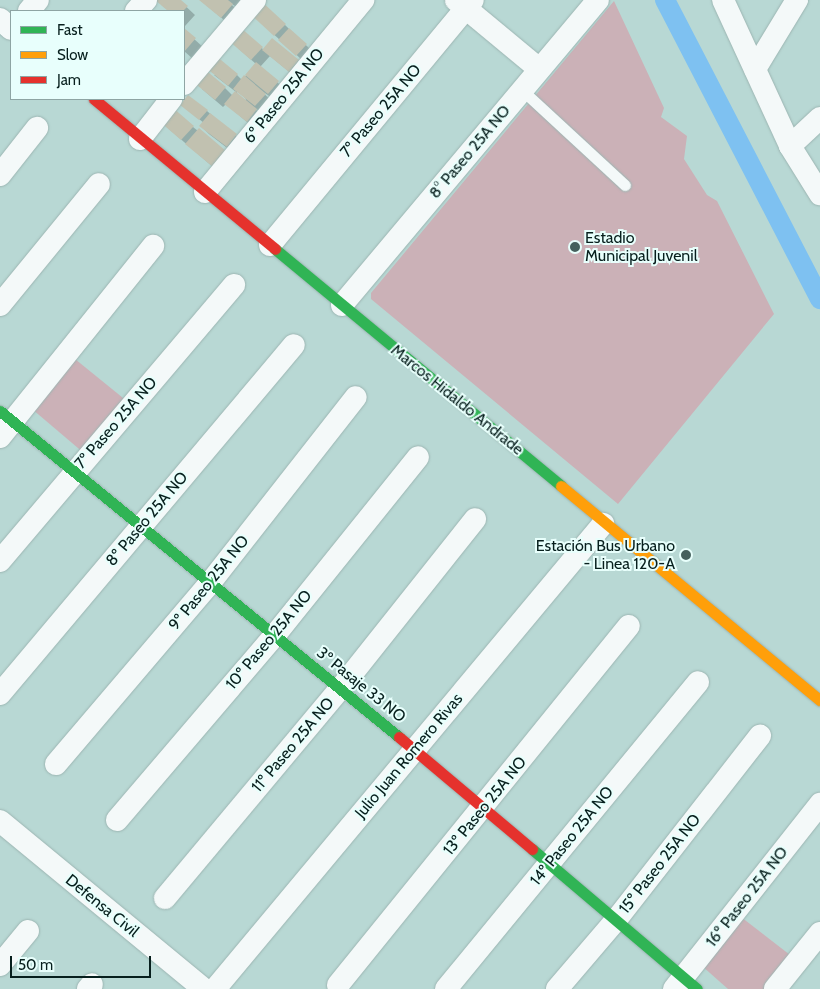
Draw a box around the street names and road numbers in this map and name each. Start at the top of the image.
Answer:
street label: 6º Paseo 25A NO [240,45,328,147]
street label: 7º Paseo 25A NO [337,61,425,161]
street label: 8° Paseo 25A NO [425,101,515,203]
street label: Marcos Hidaldo Andrade [387,341,527,459]
street label: 7º Paseo 25A NO [71,373,161,473]
street label: 8º Paseo 25A NO [102,468,192,570]
street label: 9º Paseo 25A NO [165,532,253,634]
street label: 10º Paseo 25A NO [222,586,316,694]
street label: 3º Pasaje 33 NO [313,643,409,727]
street label: Julio Juan Romero Rivas [351,690,467,822]
street label: 11º Paseo 25A NO [248,694,338,796]
street label: 13º Paseo 25A NO [439,753,531,859]
street label: 14º Paseo 25A NO [526,783,618,889]
street label: 15º Paseo 25A NO [615,810,705,918]
street label: 16º Paseo 25A NO [702,843,792,951]
street label: Defensa Civil [61,871,143,941]

